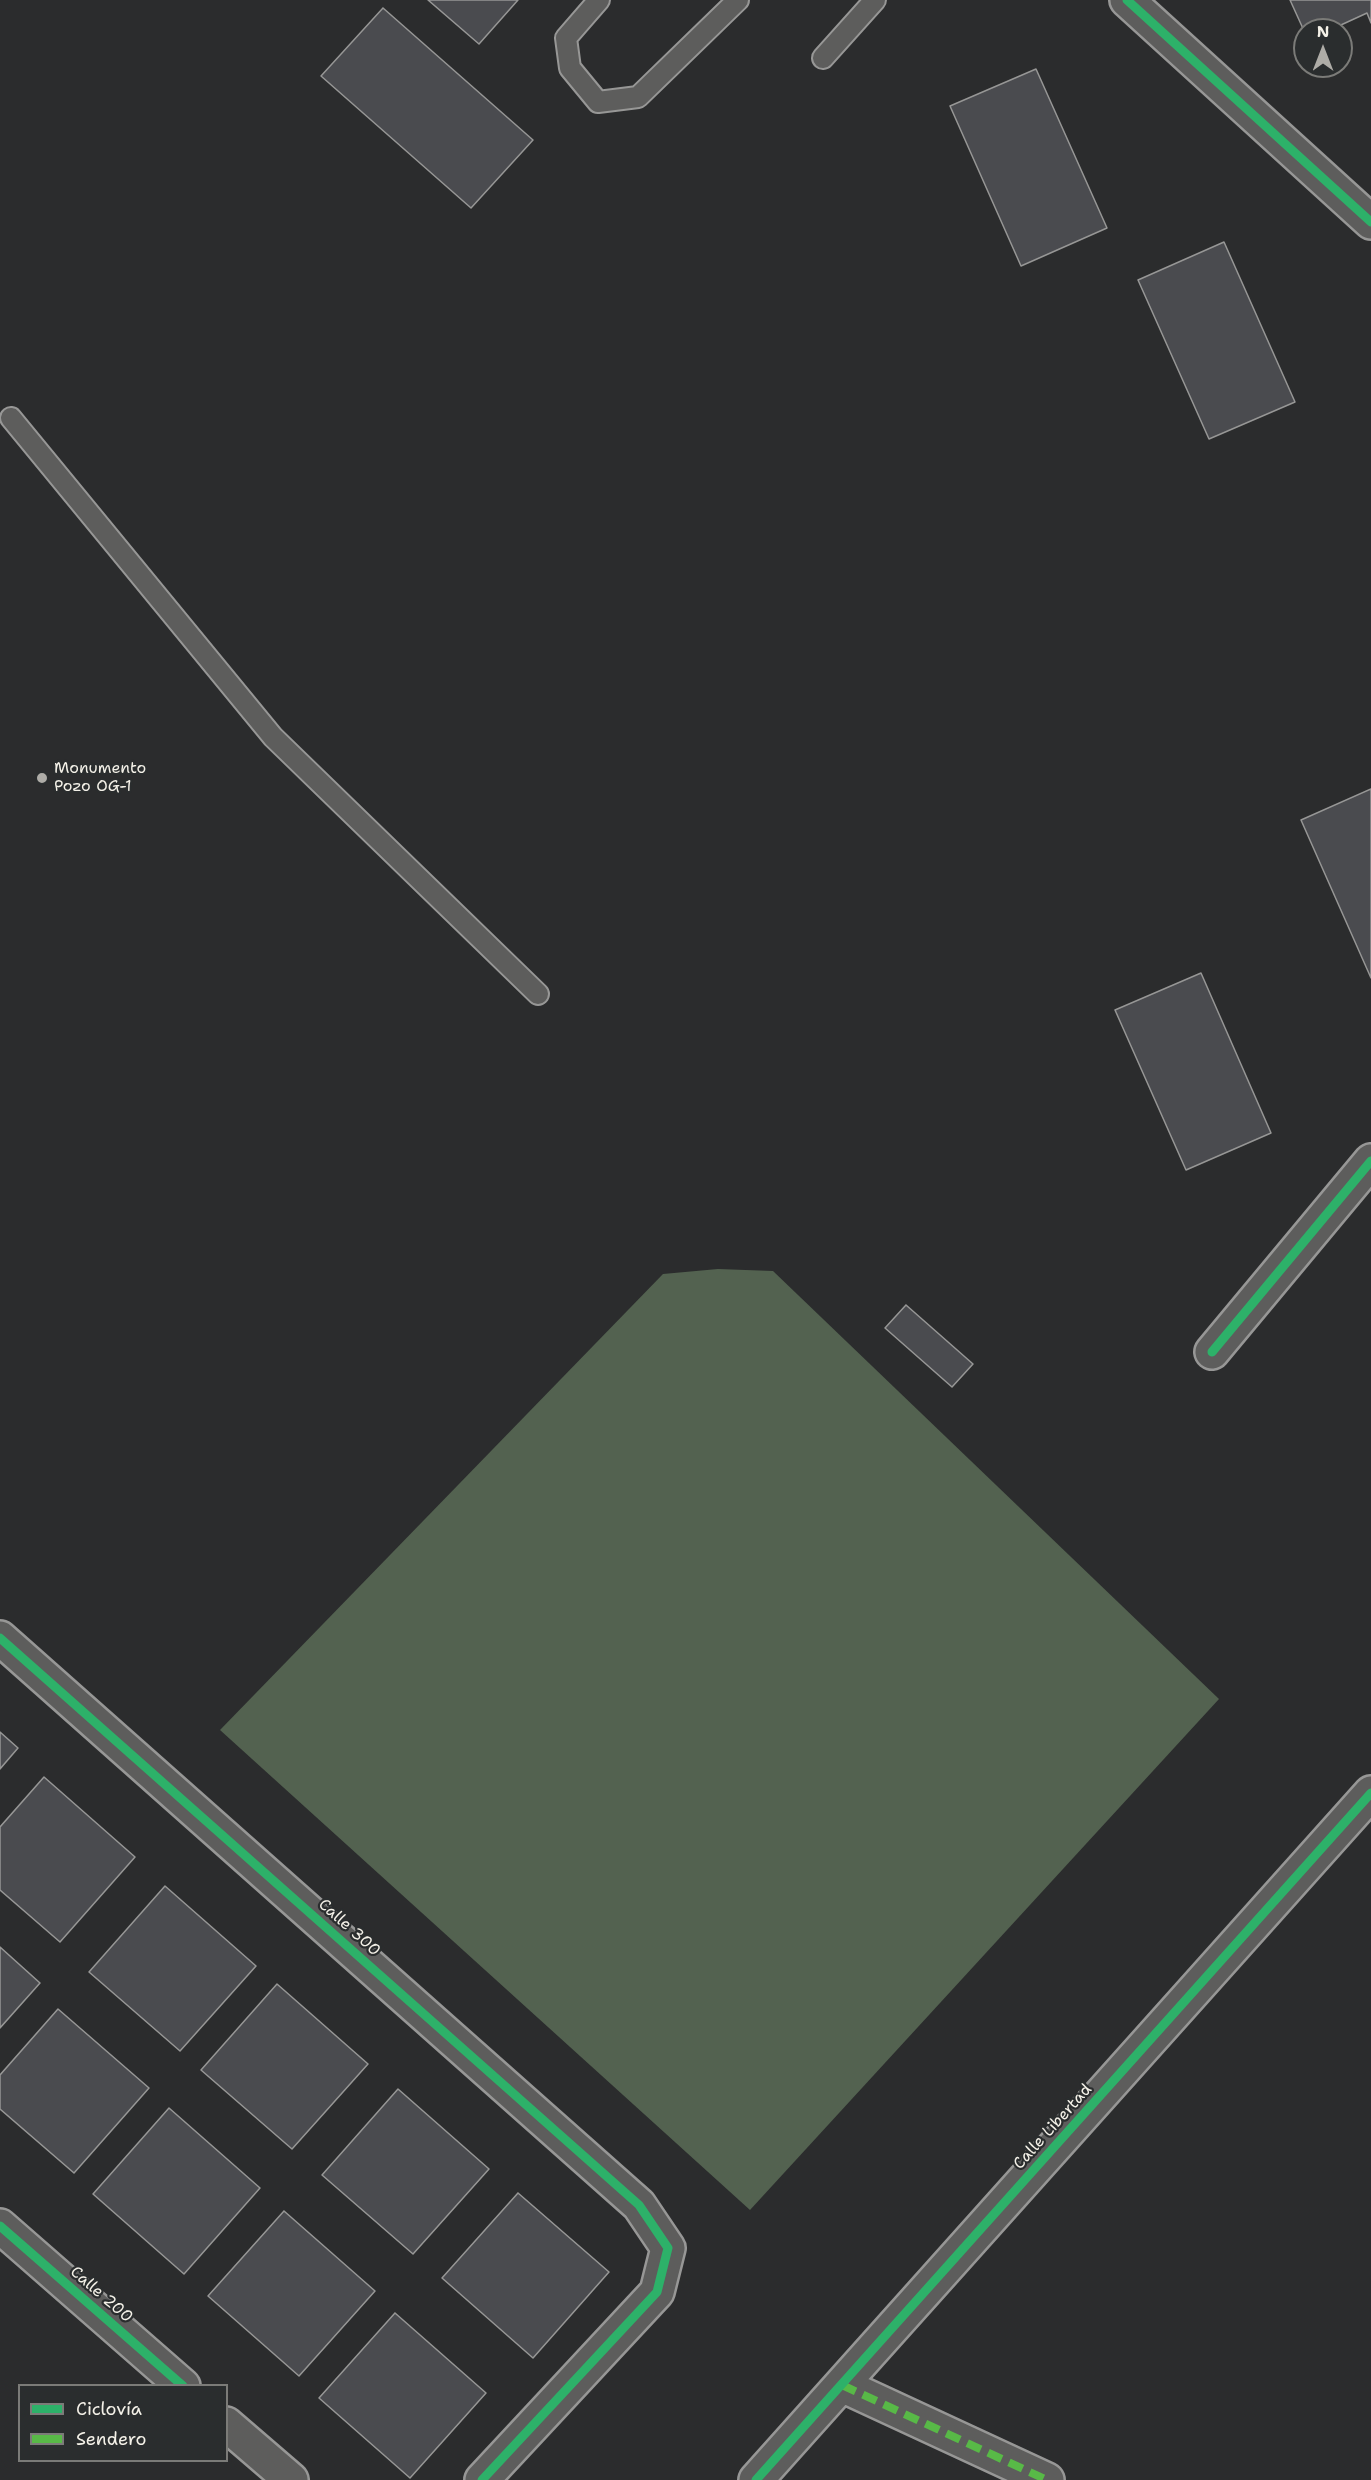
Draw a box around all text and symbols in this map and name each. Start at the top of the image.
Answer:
north arrow [1293,18,1353,78]
text: N [1317,21,1329,42]
place label: Monumento Pozo OG-1 [54,759,146,797]
marker: Monumento Pozo OG-1 [35,771,49,785]
street label: Calle 300 [314,1895,384,1961]
street label: Calle Libertad [1010,2080,1096,2174]
street label: Calle 200 [66,2263,136,2327]
legend [18,2384,228,2462]
text: Ciclovía [76,2397,142,2421]
text: Sendero [76,2427,146,2451]

